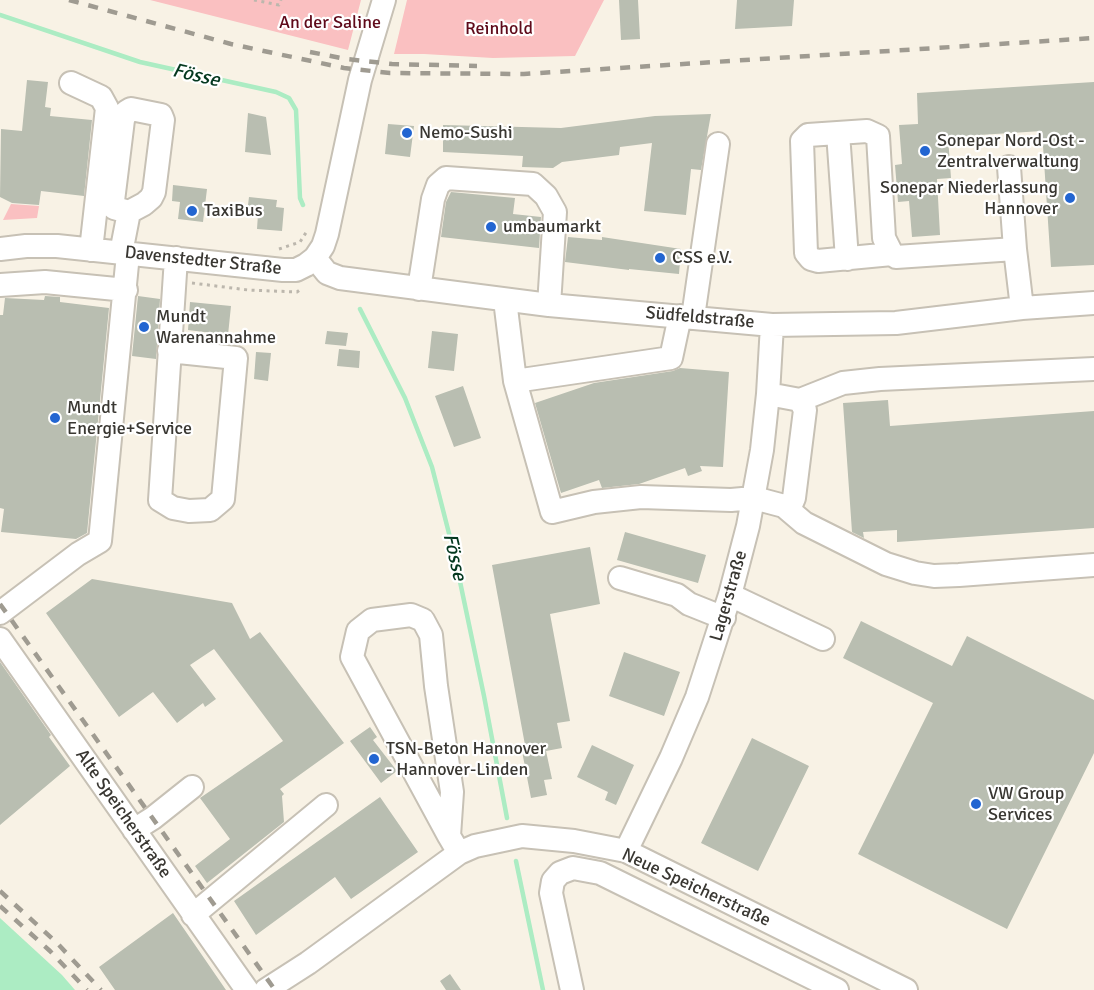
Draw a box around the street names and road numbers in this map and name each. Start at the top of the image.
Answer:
street label: Davenstedter Straße [123,242,283,280]
street label: Südfeldstraße [645,302,755,334]
street label: Lagerstraße [706,548,752,644]
street label: Alte Speicherstraße [70,745,176,883]
street label: Neue Speicherstraße [618,844,774,932]

